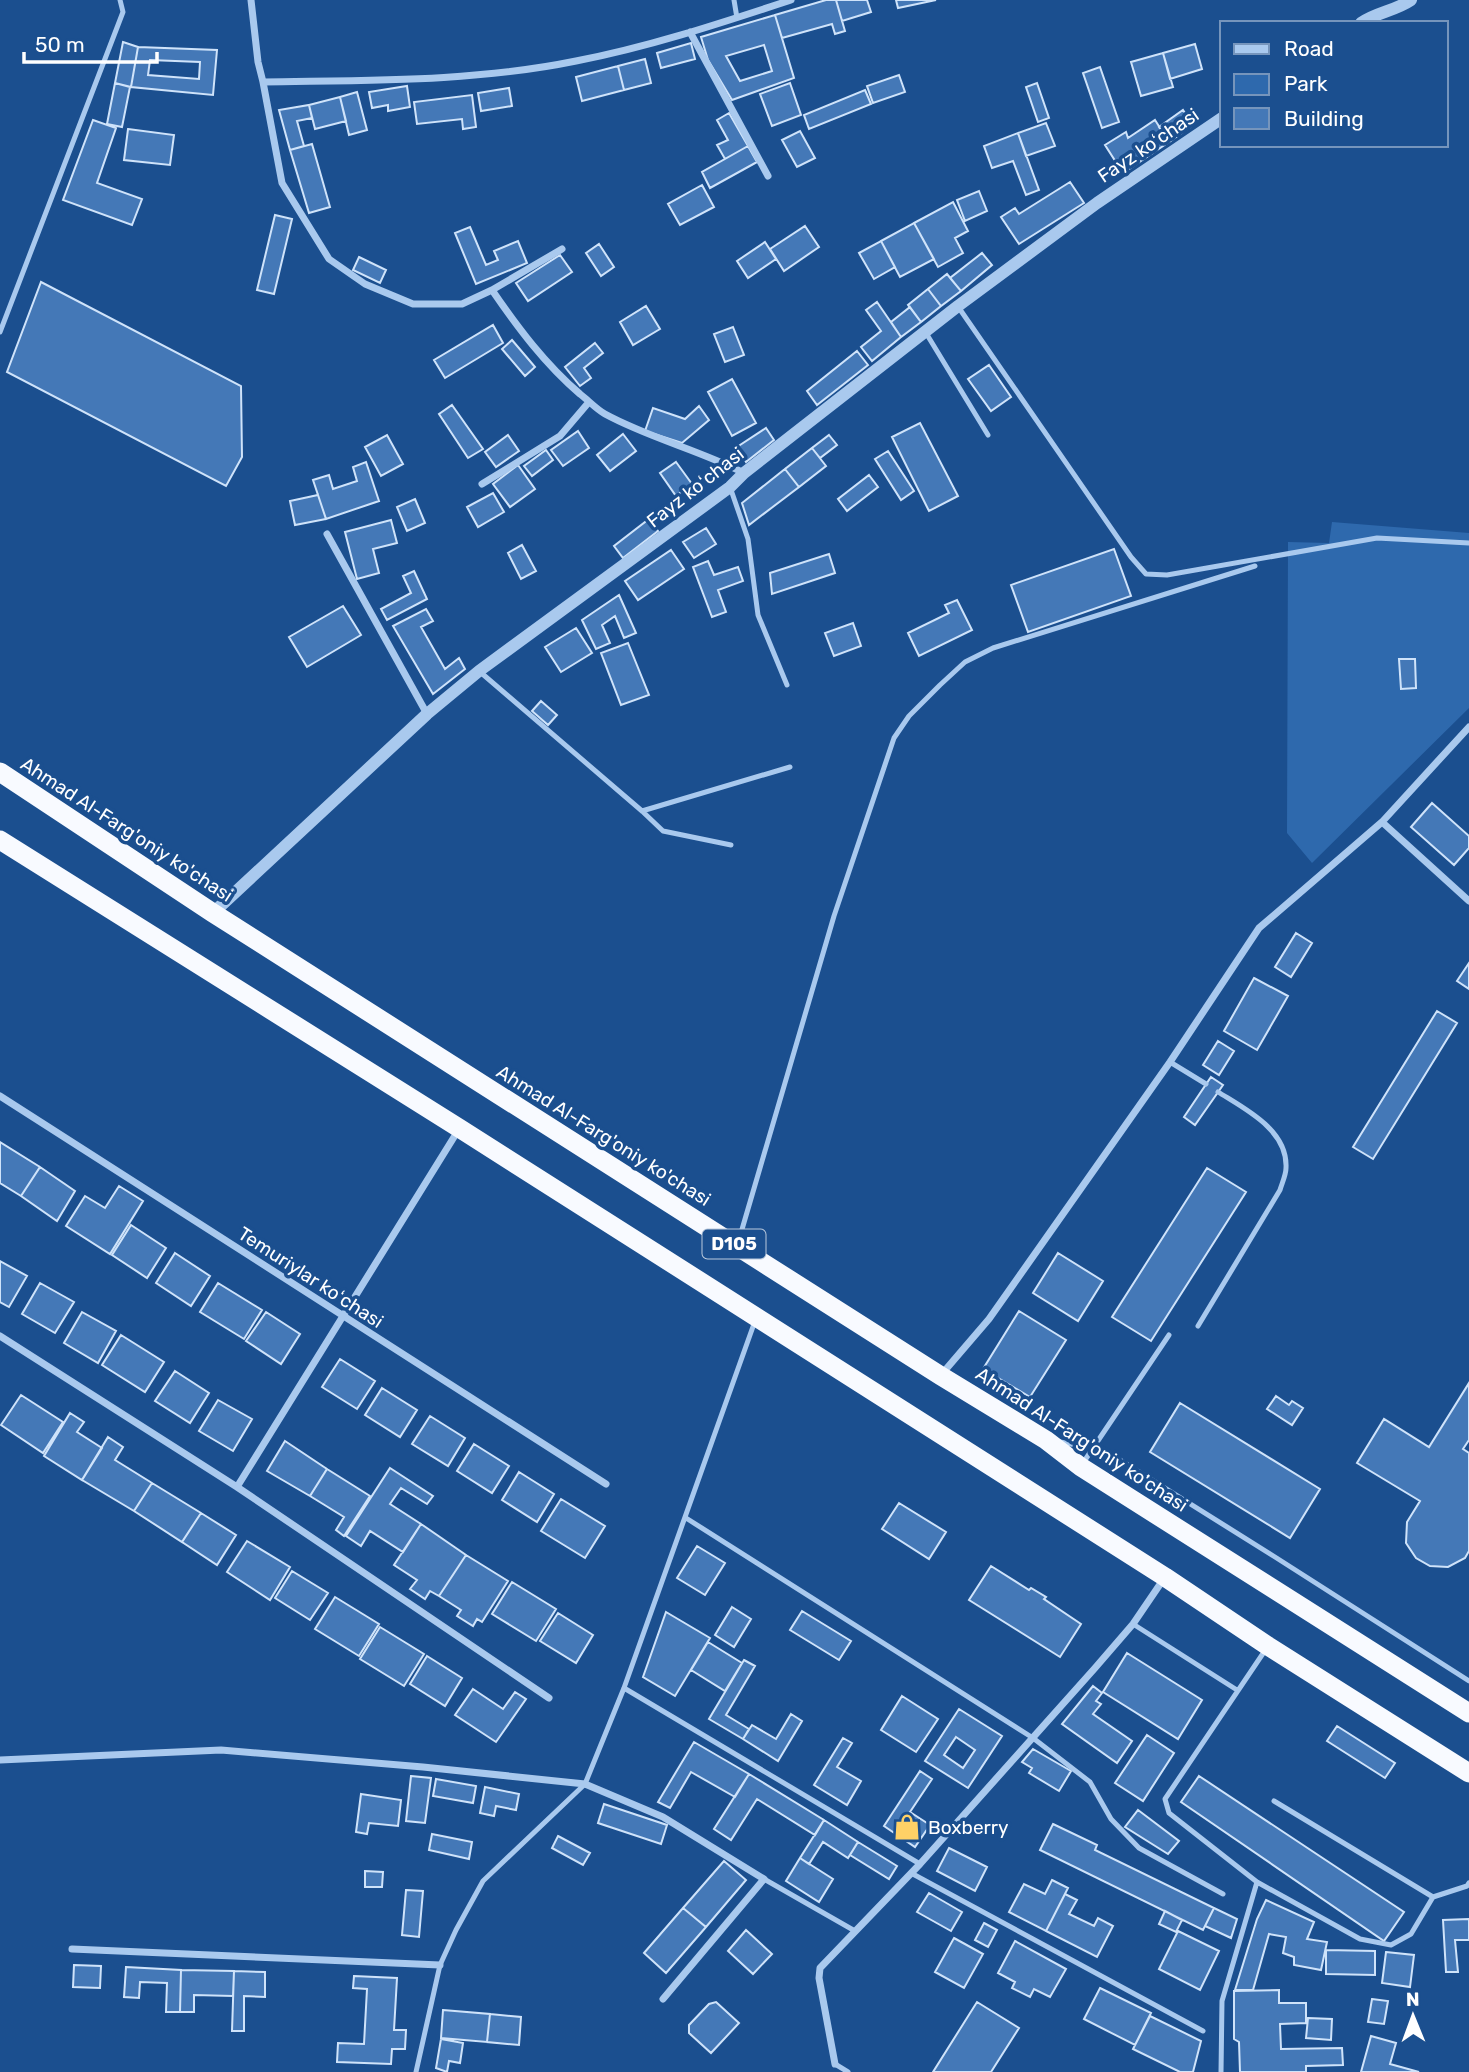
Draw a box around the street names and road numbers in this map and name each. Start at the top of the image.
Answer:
street label: Fayz koʻchasi [1093,103,1203,188]
street label: Fayz koʻchasi [642,442,748,532]
street label: Ahmad Al-Farg'oniy ko'chasi [16,752,237,907]
street label: Ahmad Al-Farg'oniy ko'chasi [492,1060,715,1211]
street label: Temuriylar koʻchasi [234,1222,388,1333]
road number: D105 [702,1230,766,1259]
street label: Ahmad Al-Farg'oniy ko'chasi [971,1362,1192,1517]

